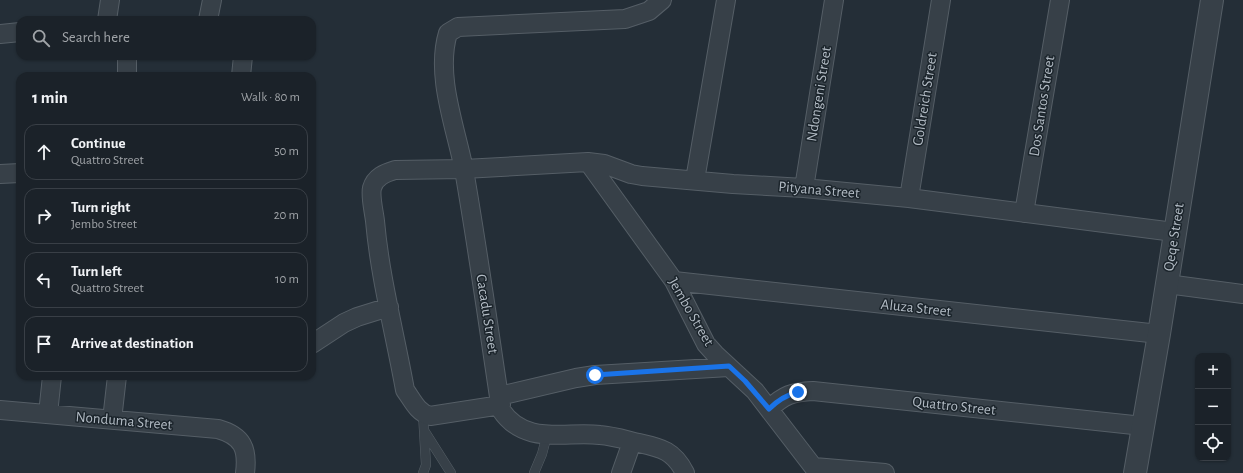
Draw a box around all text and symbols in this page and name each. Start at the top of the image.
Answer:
search box [16,16,316,60]
icon: search [30,27,52,49]
text: Search here [62,30,130,45]
street label: Ndongeni Street [804,45,834,143]
street label: Goldreich Street [910,51,940,147]
street label: Dos Santos Street [1027,54,1057,157]
text: 1 min [32,89,68,106]
text: Walk · 80 m [241,91,300,104]
text: Continue [71,136,126,151]
icon: ahead [33,141,55,163]
text: 50 m [274,145,299,158]
text: Quattro Street [71,154,144,167]
street label: Pityana Street [778,179,861,201]
text: Turn right [71,200,130,215]
street label: Qeqe Street [1161,202,1187,272]
icon: right [33,205,55,227]
text: 20 m [274,209,299,222]
text: Jembo Street [71,218,137,231]
text: Turn left [71,264,122,279]
icon: left [33,269,55,291]
text: 10 m [275,273,299,286]
street label: Cacadu Street [473,273,501,355]
street label: Jembo Street [665,275,717,349]
text: Quattro Street [71,282,144,295]
street label: Aluza Street [880,297,952,319]
icon: arrive [33,333,55,355]
text: Arrive at destination [71,336,194,351]
map controls [1195,353,1231,461]
button: + [1195,353,1231,389]
route start [586,366,604,384]
route end [789,383,807,401]
button: − [1195,389,1231,425]
street label: Quattro Street [912,394,997,418]
street label: Nonduma Street [75,409,173,433]
button: locate [1195,425,1231,461]

